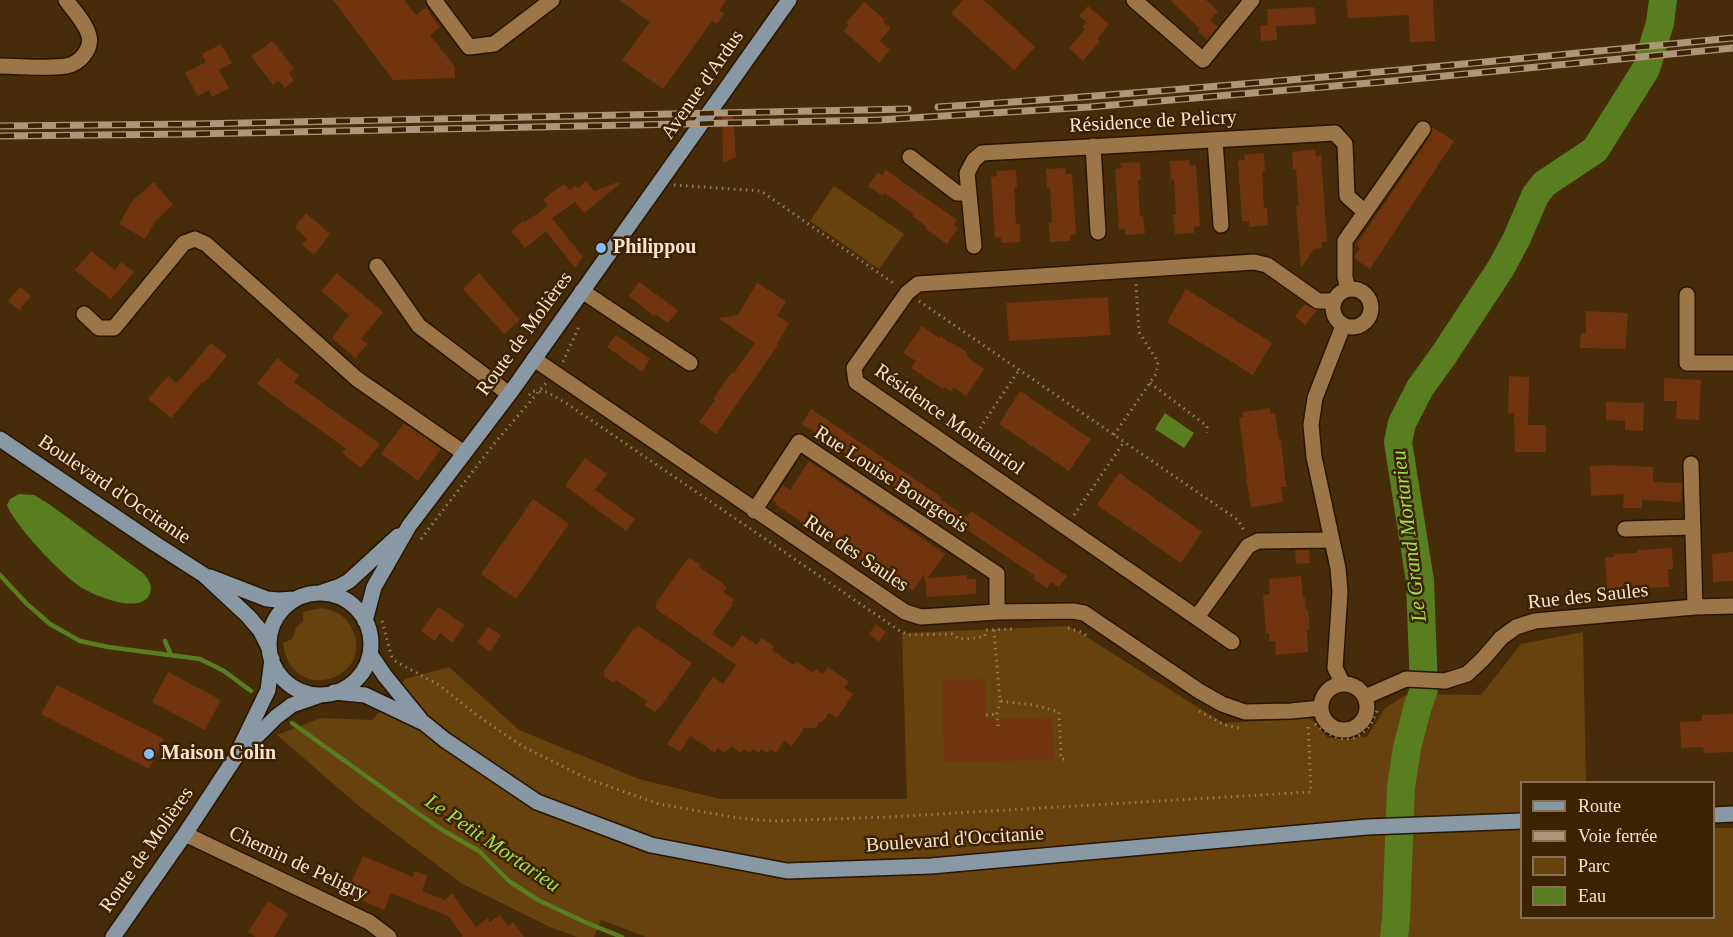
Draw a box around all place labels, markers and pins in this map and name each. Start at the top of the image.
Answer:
place label: Philippou [613,236,696,260]
marker: Philippou [594,241,608,255]
place label: Maison Colin [161,742,276,766]
marker: Maison Colin [142,747,156,761]

